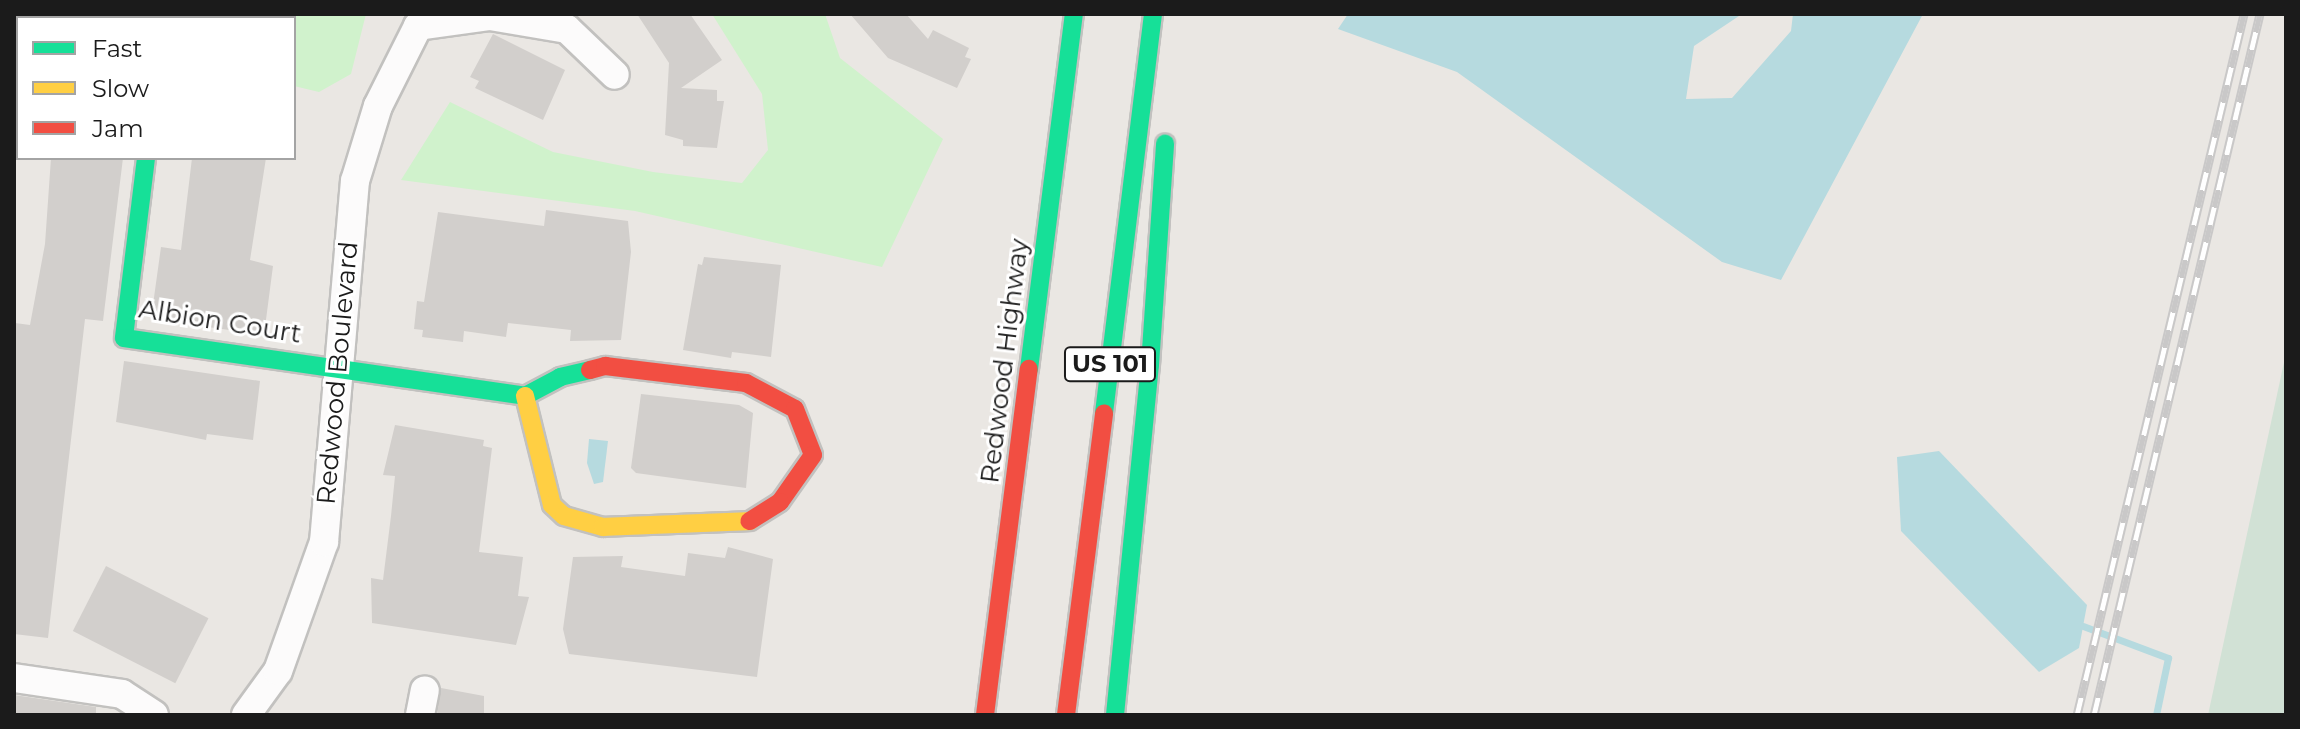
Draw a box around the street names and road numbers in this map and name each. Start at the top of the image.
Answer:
street label: Redwood Highway [975,237,1035,485]
street label: Redwood Boulevard [311,240,365,506]
street label: Albion Court [137,294,303,350]
road number: US 101 [1062,344,1158,384]

